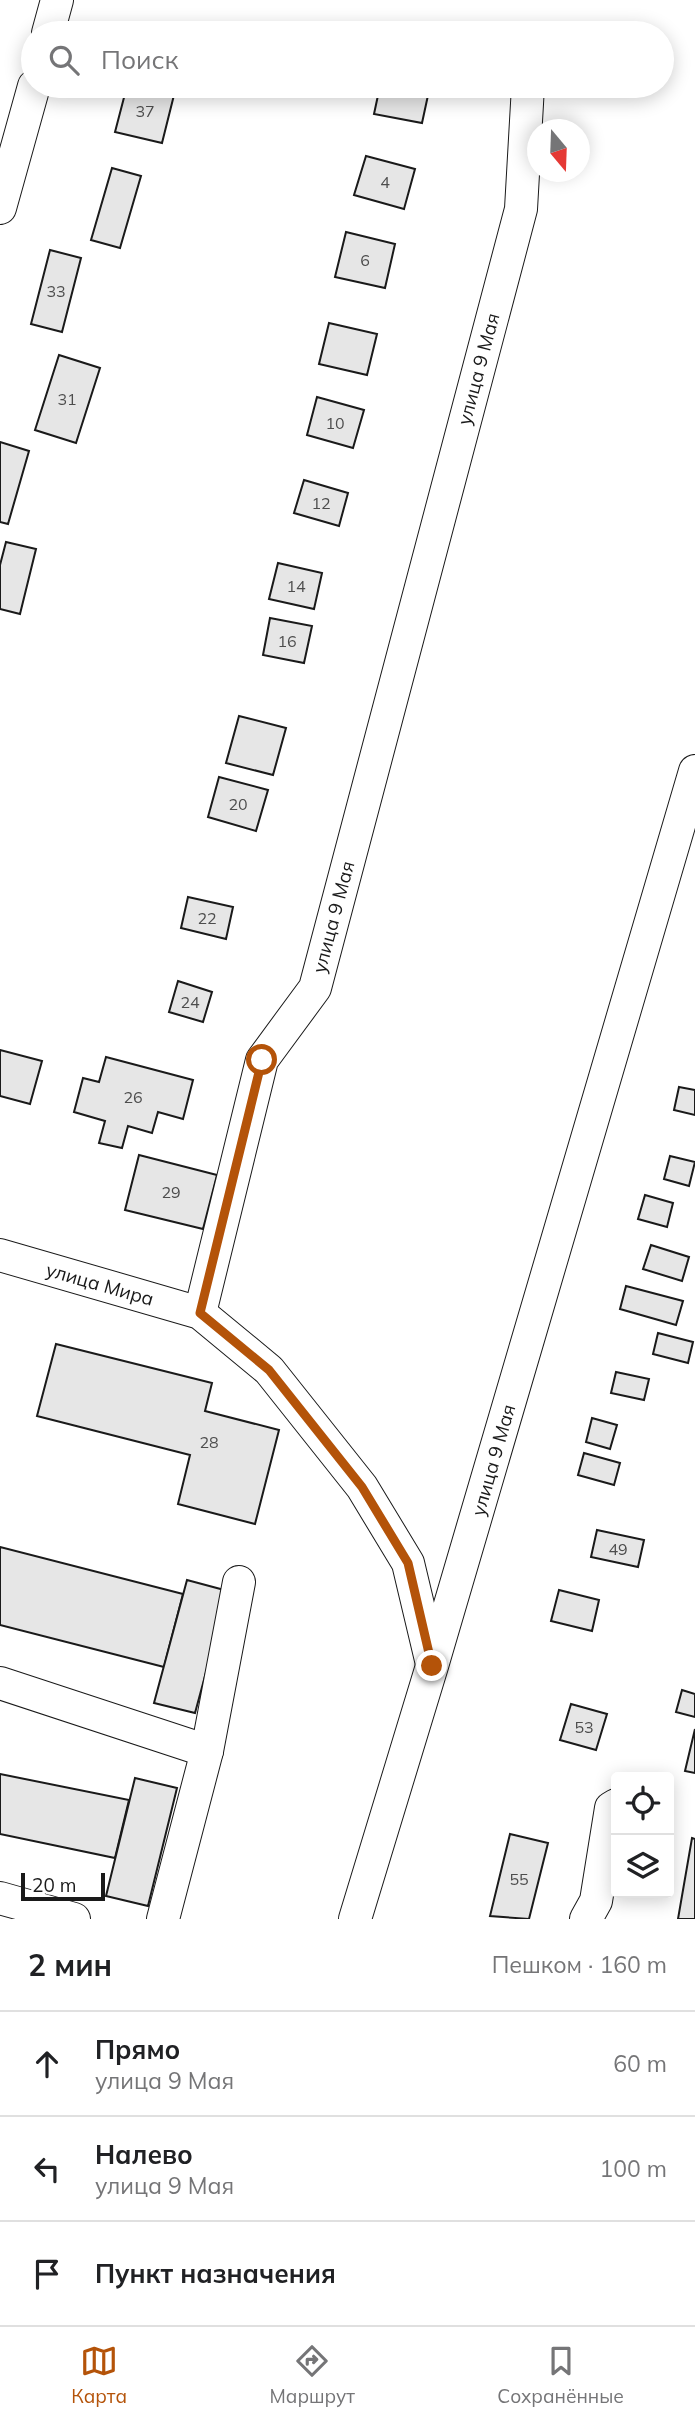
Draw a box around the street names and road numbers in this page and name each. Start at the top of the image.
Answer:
street label: улица 9 Мая [452,310,504,428]
street label: улица 9 Мая [307,858,359,976]
street label: улица Мира [43,1257,157,1311]
street label: улица 9 Мая [466,1401,520,1519]

